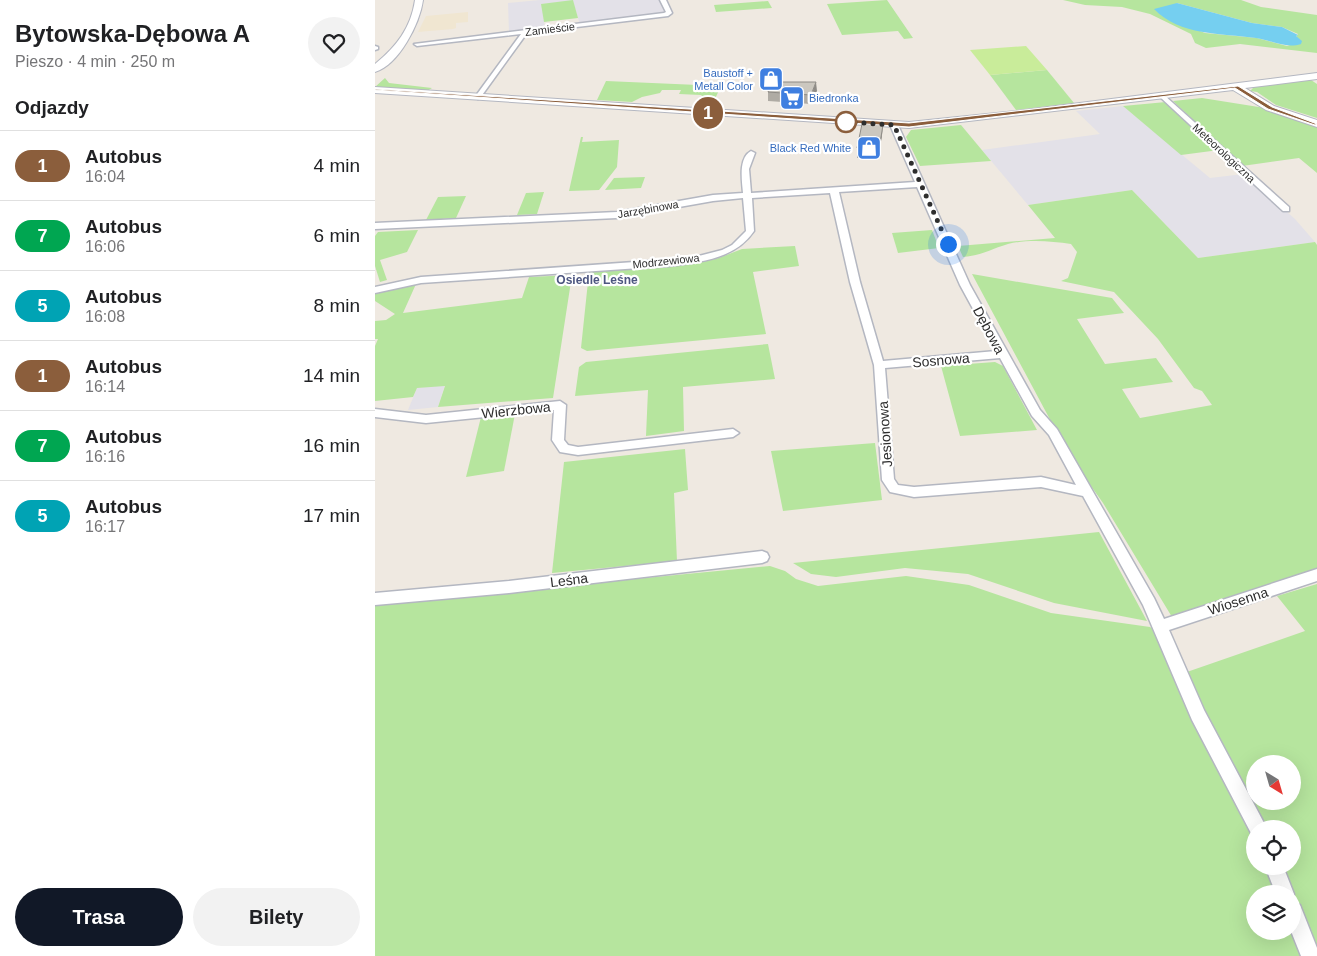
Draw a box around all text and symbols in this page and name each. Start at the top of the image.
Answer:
button: heart [308,17,360,69]
text: Bytowska-Dębowa A [15,20,250,47]
street label: Zamieście [524,20,576,38]
text: Pieszo · 4 min · 250 m [15,53,175,70]
shop icon: Baustoff + Metall Color [758,66,784,92]
place label: Baustoff + Metall Color [694,67,753,92]
supermarket icon: Biedronka [779,85,805,111]
place label: Biedronka [809,92,859,104]
text: Odjazdy [15,97,89,118]
line badge: 1 [692,97,724,129]
text: 1 [703,103,713,123]
unlabelled marker [835,111,857,133]
street label: Meteorologiczna [1190,121,1258,186]
shop icon: Black Red White [856,135,882,161]
place label: Black Red White [770,142,851,154]
text: Autobus [85,146,162,167]
text: 4 min [314,155,360,176]
text: 1 [37,156,48,176]
text: 16:04 [85,168,125,185]
street label: Jarzębinowa [617,198,680,220]
text: Autobus [85,216,162,237]
text: 6 min [314,225,360,246]
text: 7 [37,226,48,246]
your location [936,232,961,257]
text: 16:06 [85,238,125,255]
street label: Modrzewiowa [632,251,701,270]
district label: Osiedle Leśne [556,273,638,287]
text: Autobus [85,286,162,307]
text: 8 min [314,295,360,316]
text: 5 [37,296,48,316]
street label: Dębowa [970,304,1008,357]
text: 16:08 [85,308,125,325]
street label: Sosnowa [912,350,971,370]
text: Autobus [85,356,162,377]
text: 14 min [303,365,360,386]
text: 1 [37,366,48,386]
text: 16:14 [85,378,125,395]
street label: Wierzbowa [481,398,551,422]
street label: Jesionowa [875,400,895,468]
text: Autobus [85,426,162,447]
text: 16 min [303,435,360,456]
text: 7 [37,436,48,456]
text: 16:16 [85,448,125,465]
text: Autobus [85,496,162,517]
text: 17 min [303,505,360,526]
text: 5 [37,506,48,526]
text: 16:17 [85,518,125,535]
street label: Leśna [549,570,589,590]
street label: Wiosenna [1206,584,1270,618]
north arrow [1246,755,1301,810]
map controls [1246,755,1301,940]
button: locate [1246,820,1301,875]
button: layers [1246,885,1301,940]
button: Trasa [15,888,183,946]
button: Bilety [193,888,360,946]

